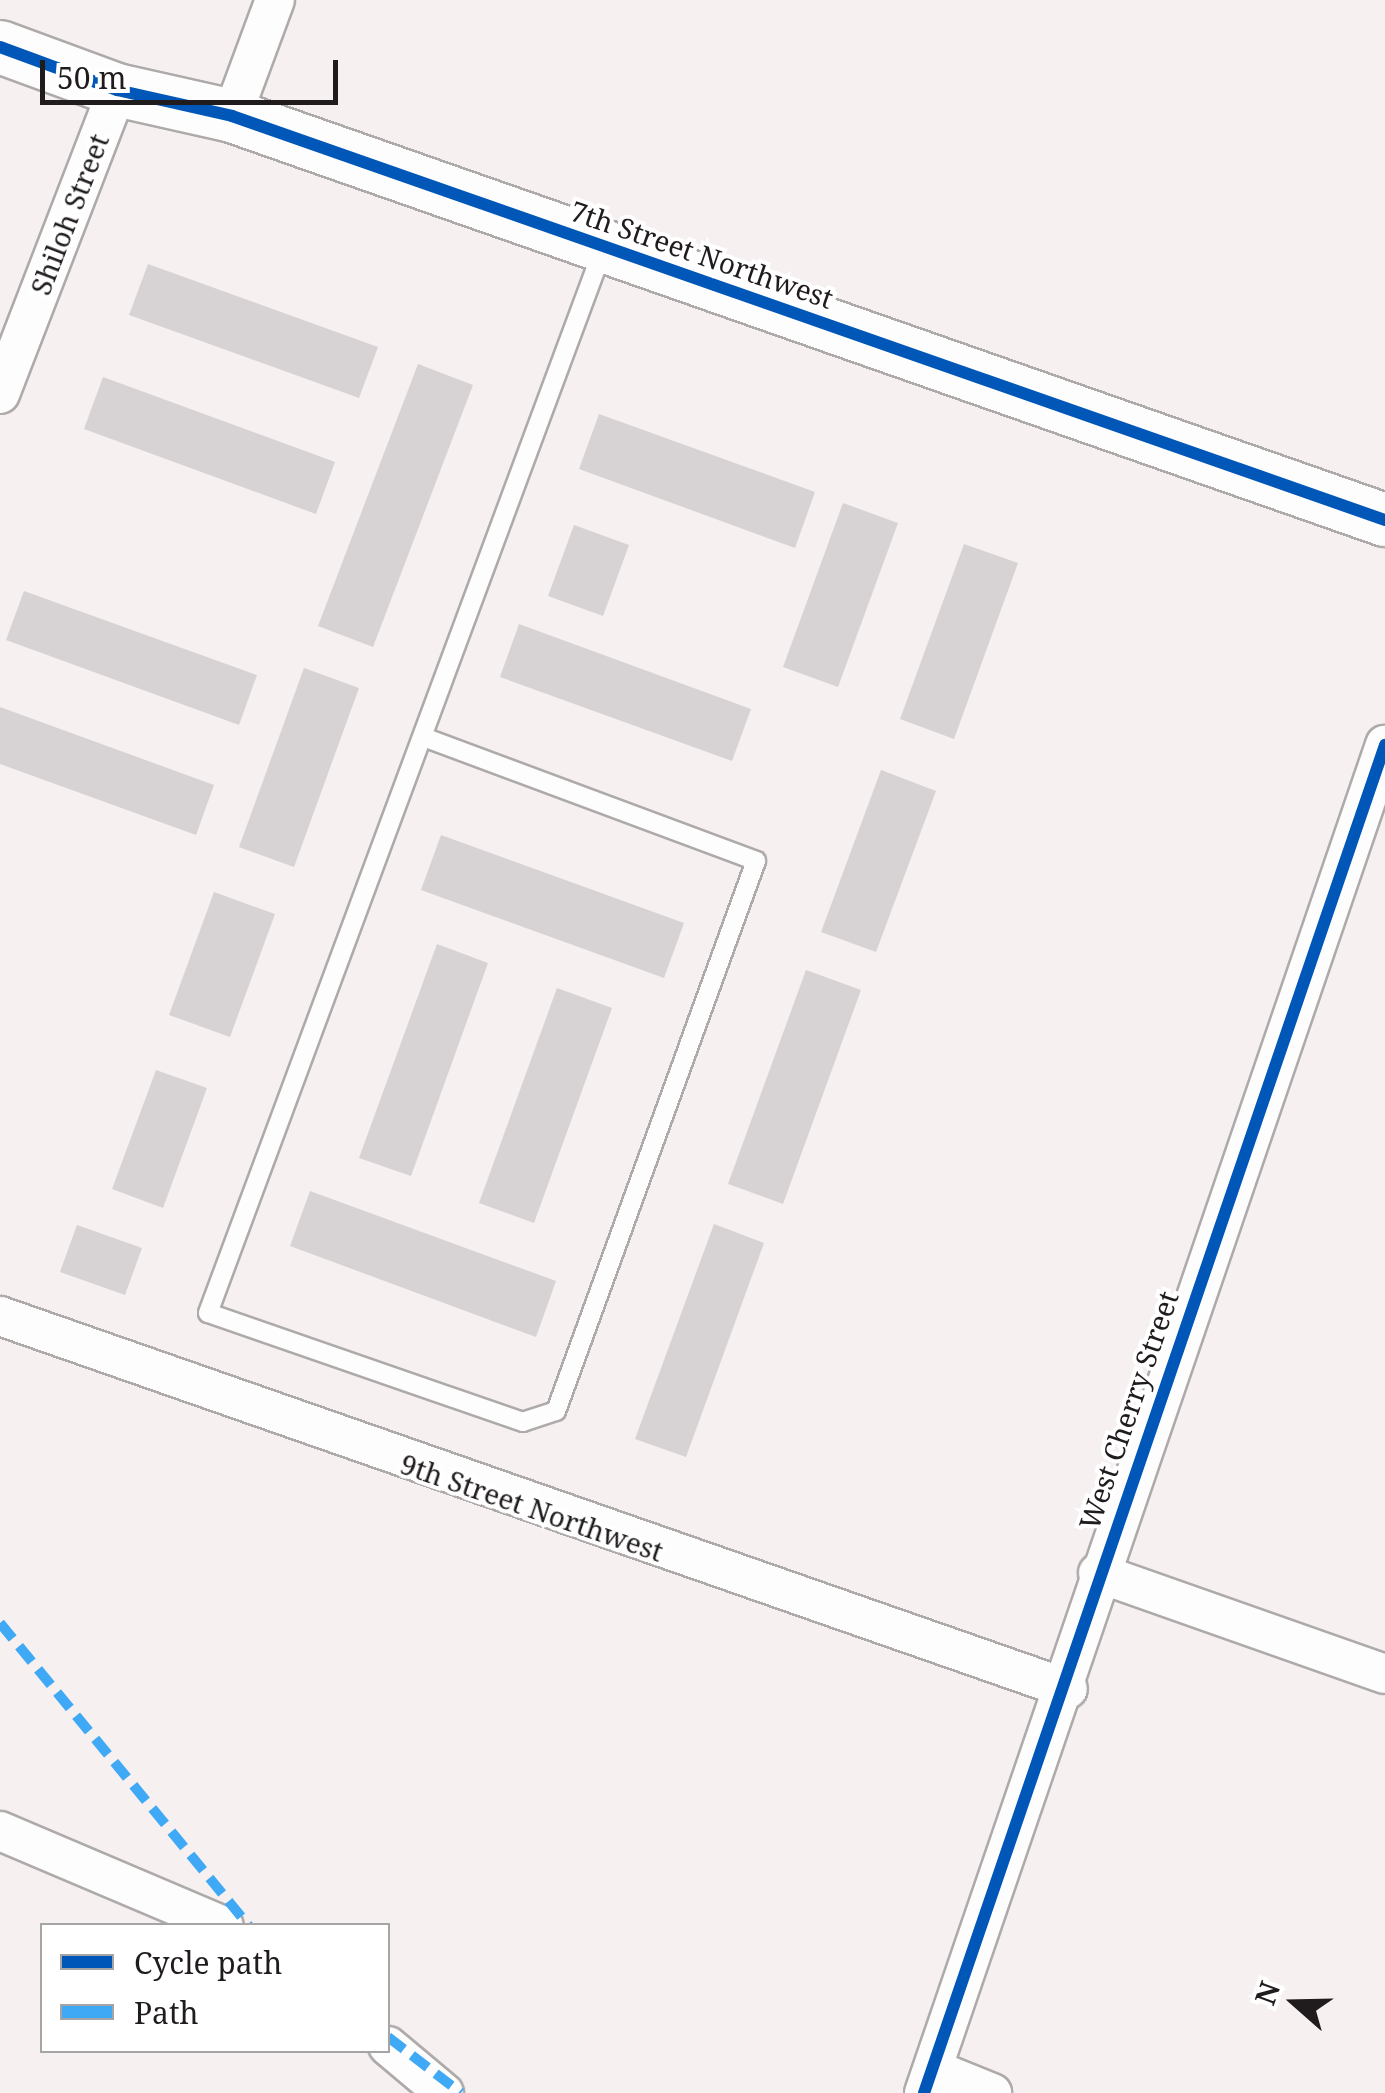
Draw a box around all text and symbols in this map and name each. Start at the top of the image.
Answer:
scale bar [45,40,342,102]
text: 50 m [57,57,127,98]
street label: Shiloh Street [23,129,115,299]
street label: 7th Street Northwest [566,193,838,315]
street label: West Cherry Street [1071,1286,1185,1534]
street label: 9th Street Northwest [396,1446,668,1568]
legend [40,1923,390,2053]
text: Cycle path [134,1942,282,1983]
north arrow [1245,1953,1345,2053]
text: N [1245,1976,1288,2010]
text: Path [134,1992,199,2033]

